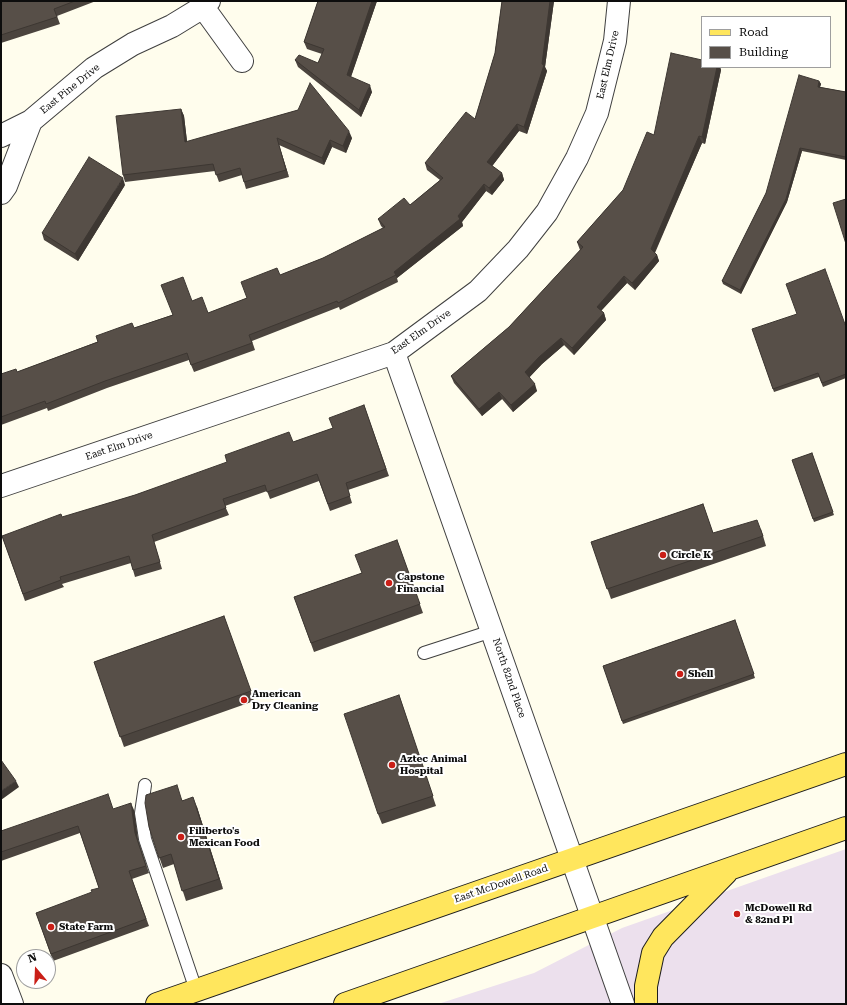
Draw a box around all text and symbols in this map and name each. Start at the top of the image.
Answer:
legend [701,16,831,68]
text: Road [739,25,768,39]
street label: East Elm Drive [594,29,622,101]
text: Building [739,45,788,59]
street label: East Pine Drive [38,61,102,117]
street label: East Elm Drive [389,307,453,357]
street label: East Elm Drive [84,429,154,463]
place label: Circle K [671,549,711,561]
marker: Circle K [658,550,668,560]
place label: Capstone Financial [397,571,445,594]
marker: Capstone Financial [384,578,394,588]
street label: North 82nd Place [490,637,528,719]
place label: Shell [688,668,713,680]
marker: Shell [675,669,685,679]
place label: American Dry Cleaning [252,688,318,712]
marker: American Dry Cleaning [239,695,249,705]
place label: Aztec Animal Hospital [400,753,467,776]
marker: Aztec Animal Hospital [387,760,397,770]
place label: Filiberto's Mexican Food [189,825,260,848]
marker: Filiberto's Mexican Food [176,832,186,842]
street label: East McDowell Road [453,862,549,906]
place label: McDowell Rd & 82nd Pl [745,902,812,926]
marker: McDowell Rd & 82nd Pl [732,909,742,919]
place label: State Farm [59,921,113,933]
marker: State Farm [46,922,56,932]
north arrow [16,949,56,989]
text: N [26,951,38,966]

